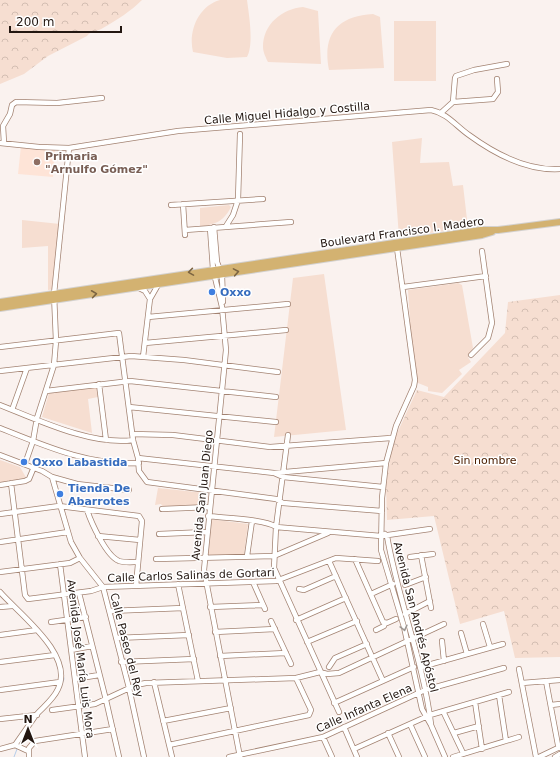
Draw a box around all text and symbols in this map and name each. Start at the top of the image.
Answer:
scale bar [10,8,121,34]
text: 200 m [16,15,54,29]
street label: Calle Miguel Hidalgo y Costilla [204,100,370,127]
place label: Primaria "Arnulfo Gómez" [45,150,148,176]
marker: Primaria "Arnulfo Gómez" [32,157,42,167]
street label: Boulevard Francisco I. Madero [319,215,485,250]
one-way arrow [188,268,194,276]
one-way arrow [233,268,239,277]
place label: Oxxo [220,286,252,299]
marker: Oxxo [207,287,217,297]
one-way arrow [91,290,97,299]
street label: Avenida San Juan Diego [189,429,216,561]
park label: Sin nombre [454,454,517,467]
place label: Oxxo Labastida [32,456,128,469]
marker: Oxxo Labastida [19,457,29,467]
place label: Tienda De Abarrotes [68,482,130,508]
marker: Tienda De Abarrotes [55,489,65,499]
street label: Avenida San Andrés Apóstol [391,541,441,694]
street label: Calle Carlos Salinas de Gortari [107,566,275,585]
street label: Avenida José María Luis Mora [64,579,97,739]
street label: Calle Paseo del Rey [107,592,146,699]
one-way arrow [400,625,408,631]
street label: Calle Infanta Elena [314,681,414,735]
north arrow [8,709,48,749]
text: N [23,713,33,726]

